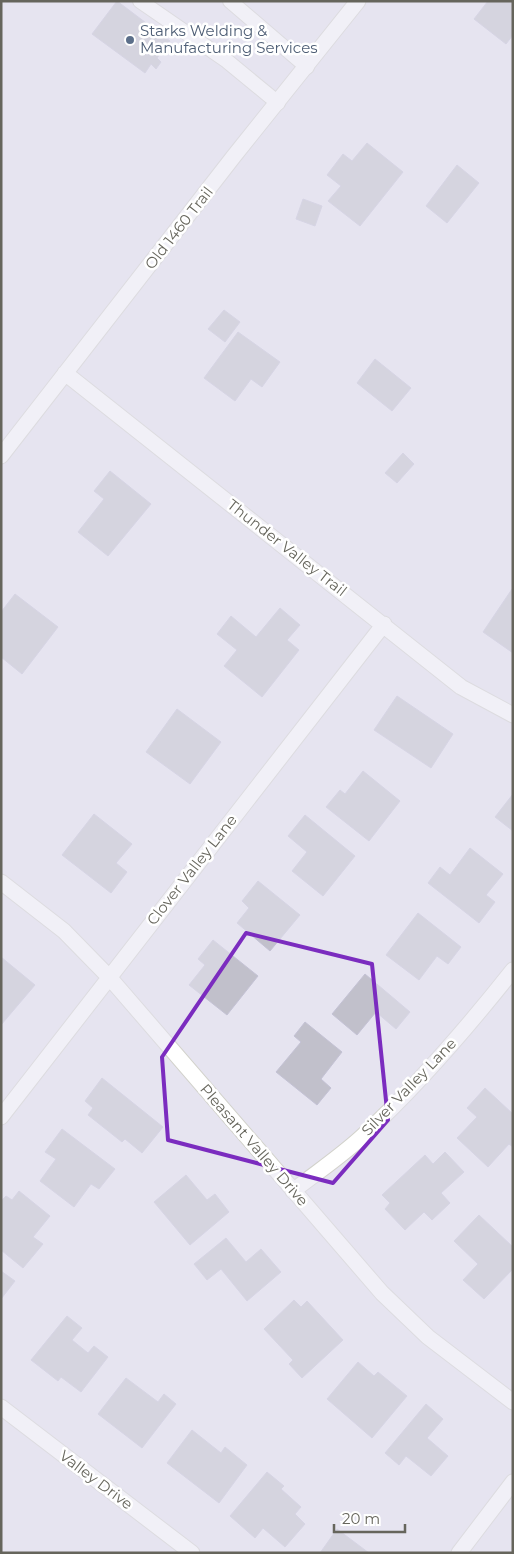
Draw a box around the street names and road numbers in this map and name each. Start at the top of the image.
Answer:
street label: Old 1460 Trail [140,183,217,273]
street label: Thunder Valley Trail [224,495,351,600]
street label: Clover Valley Lane [142,811,241,929]
street label: Silver Valley Lane [357,1034,460,1140]
street label: Pleasant Valley Drive [196,1080,313,1210]
street label: Valley Drive [56,1446,137,1513]

